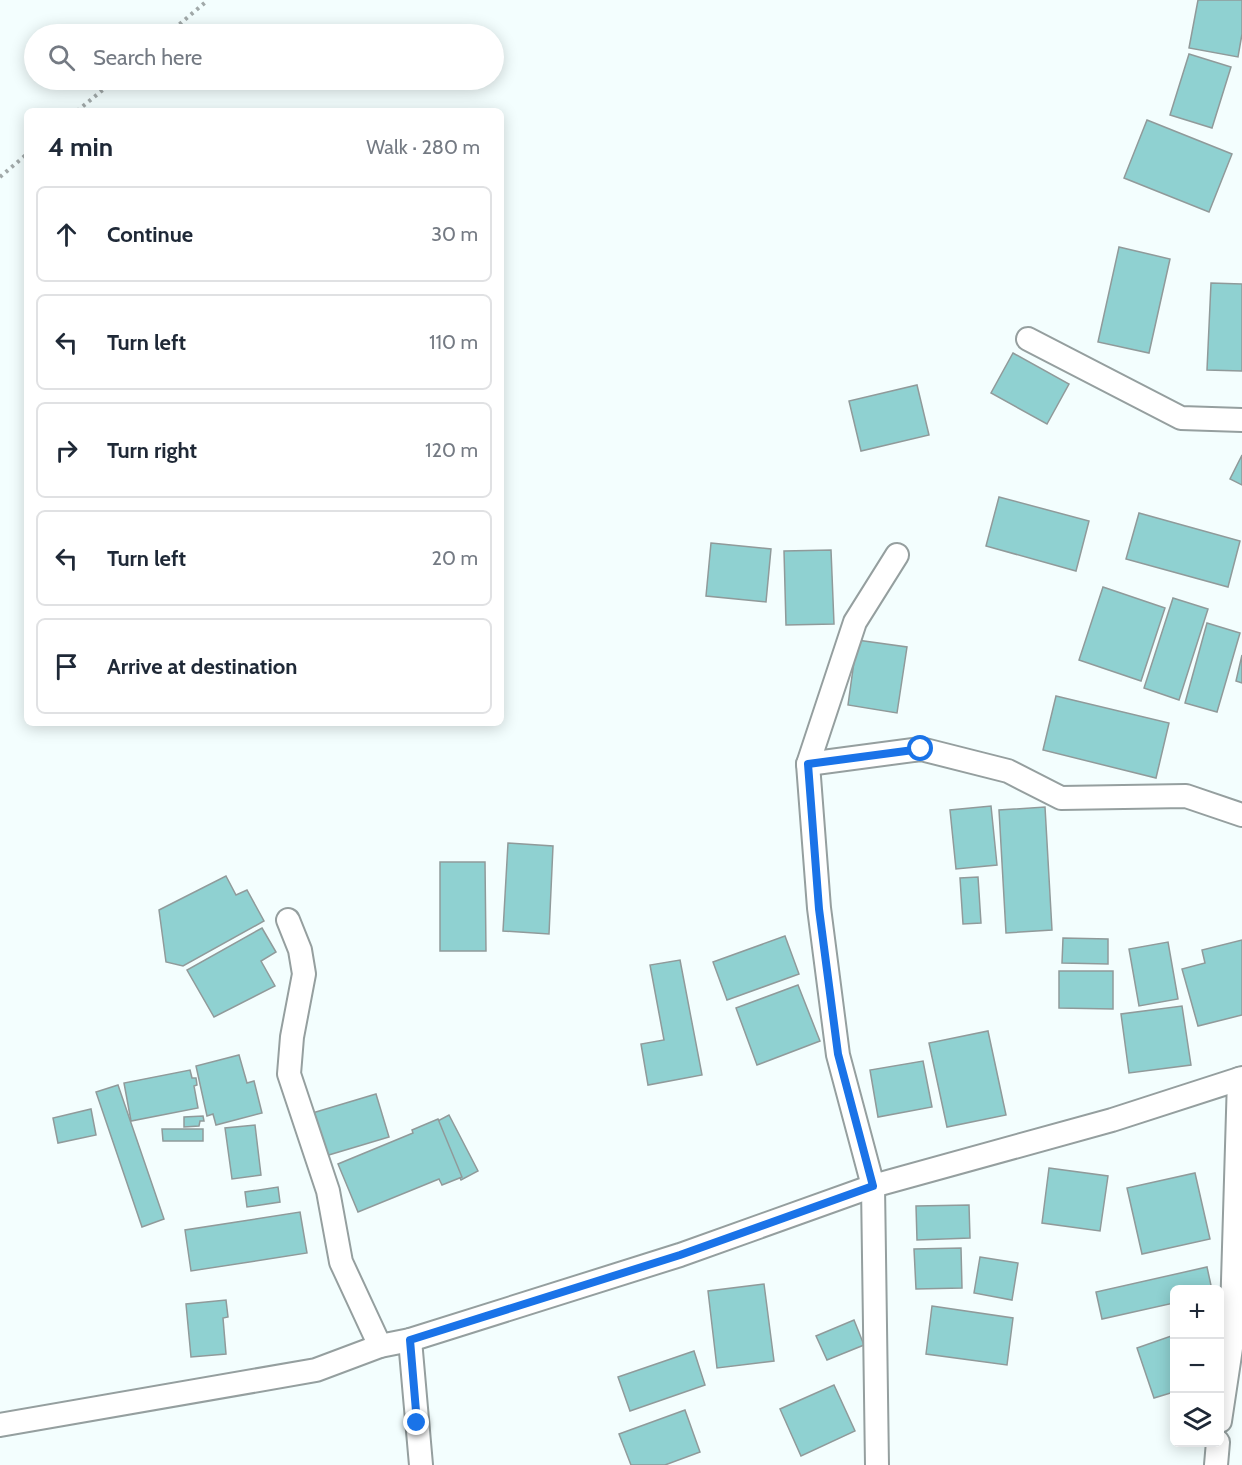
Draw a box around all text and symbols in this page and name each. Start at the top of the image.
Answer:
search box [24,24,504,90]
icon: search [45,41,78,74]
text: Search here [93,44,202,71]
text: 4 min [48,131,113,163]
text: Walk · 280 m [366,135,480,159]
icon: ahead [50,218,83,251]
text: Continue [107,221,193,248]
text: 30 m [431,222,478,246]
icon: left [50,326,83,359]
text: Turn left [107,329,186,356]
text: 110 m [429,330,478,354]
icon: right [50,434,83,467]
text: Turn right [107,437,197,464]
text: 120 m [425,438,478,462]
icon: left [50,542,83,575]
text: Turn left [107,545,186,572]
text: 20 m [432,546,478,570]
icon: arrive [50,650,83,683]
text: Arrive at destination [107,653,297,680]
route start [907,735,933,761]
map controls [1170,1285,1224,1447]
button: + [1170,1285,1224,1339]
button: − [1170,1339,1224,1393]
button: layers [1170,1393,1224,1447]
route end [403,1409,429,1435]

